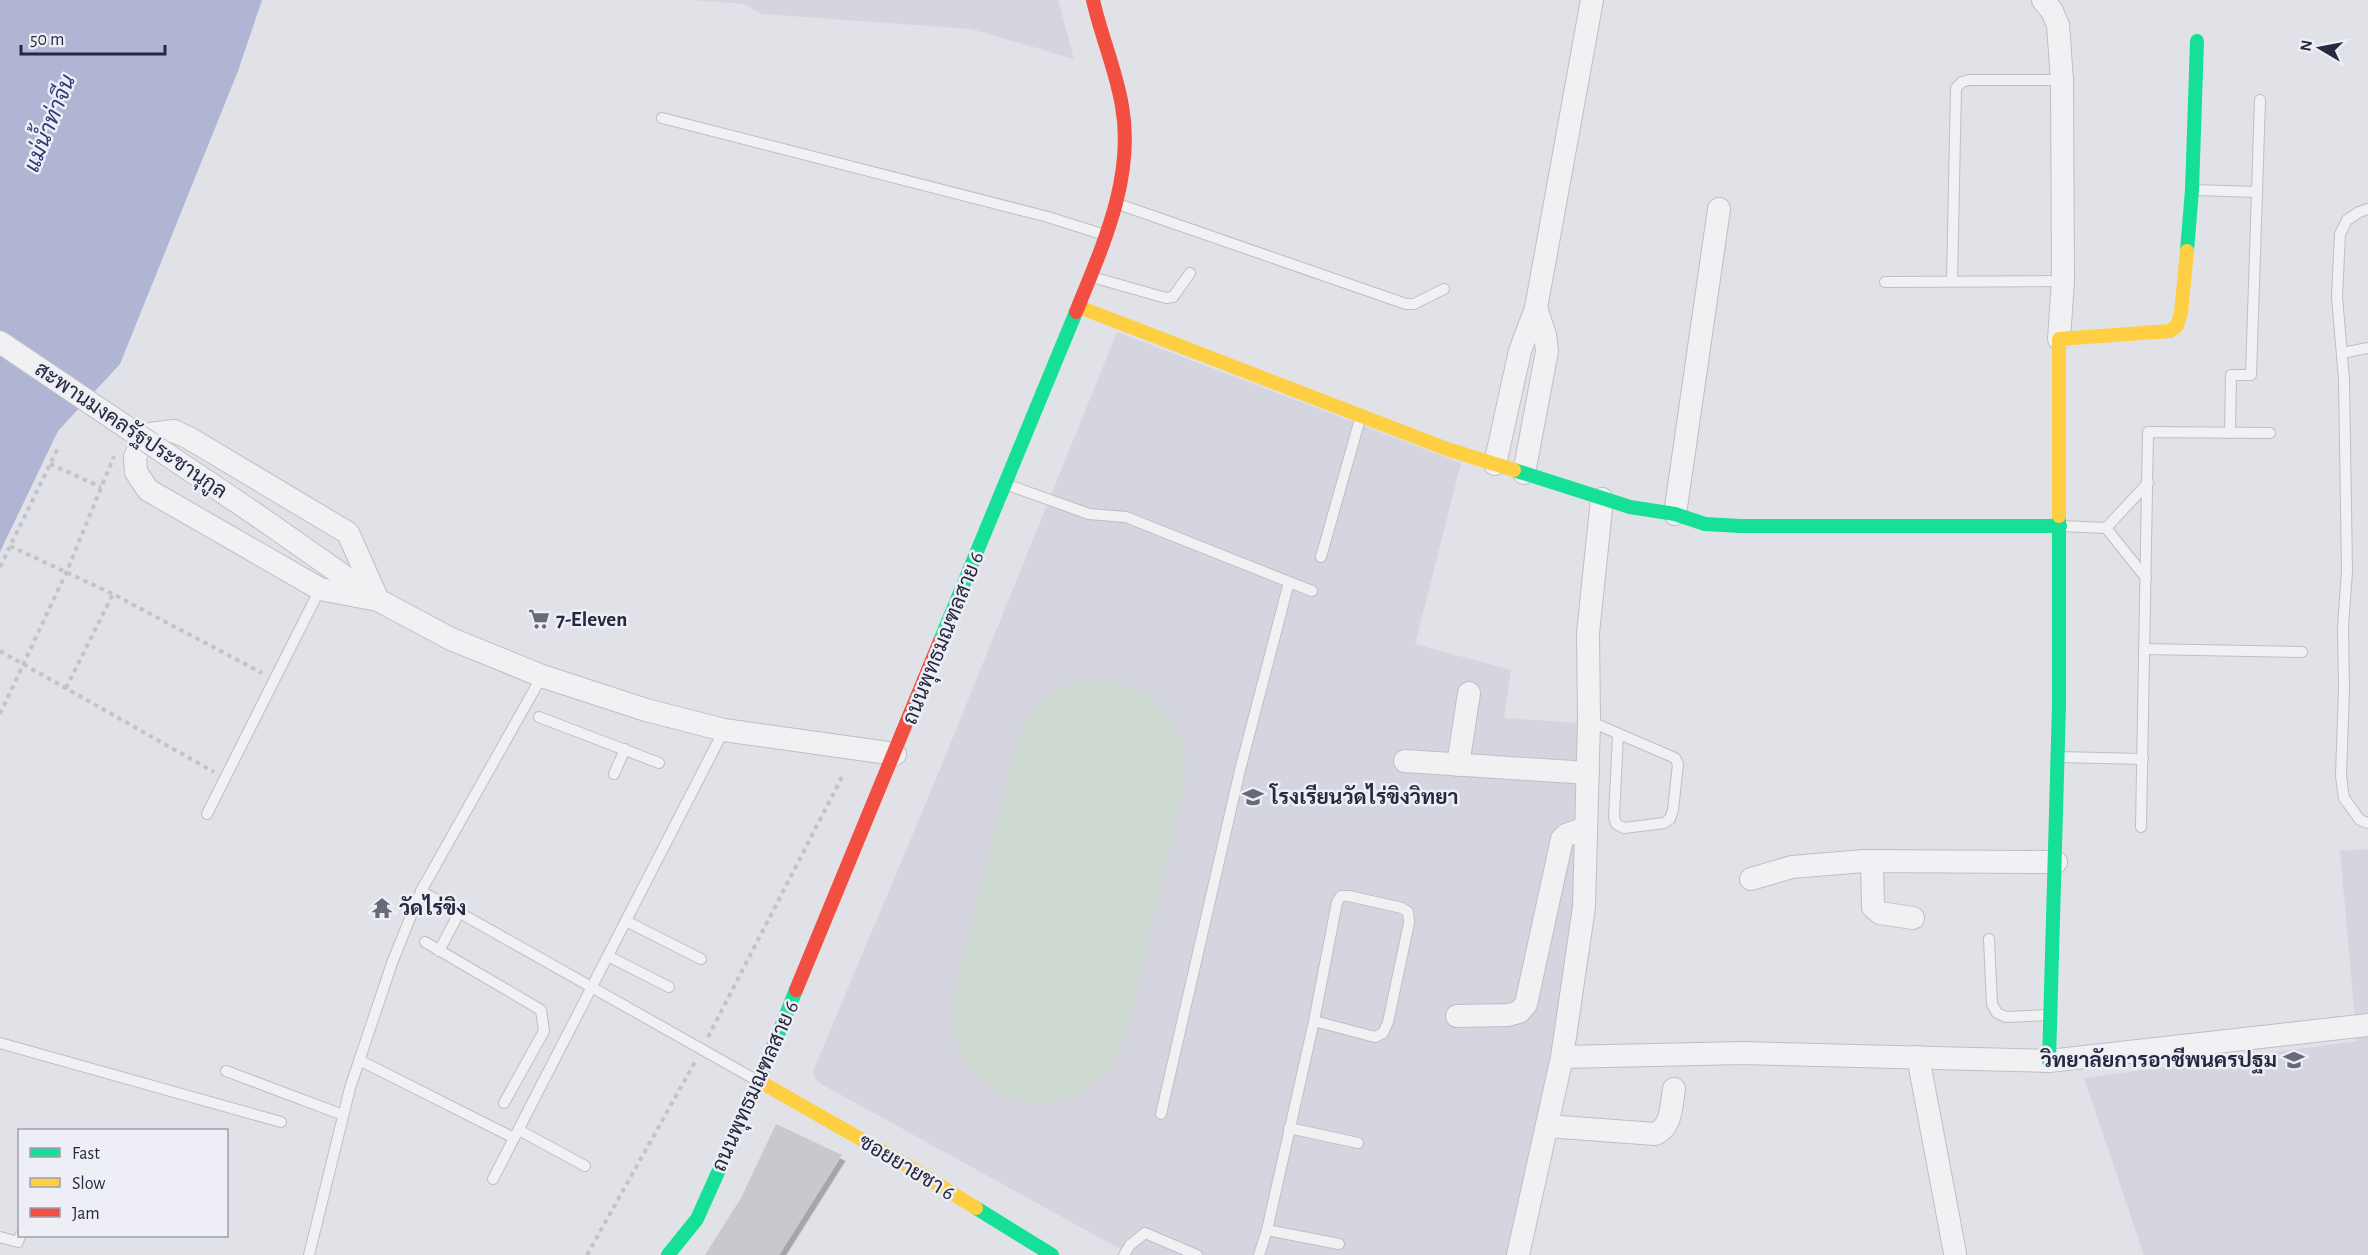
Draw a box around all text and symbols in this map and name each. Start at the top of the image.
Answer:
scale bar [21,18,165,56]
north arrow [2290,18,2350,78]
text: 50 m [30,31,64,49]
text: N [2297,39,2315,52]
water label: แม่น้ำท่าจีน [12,68,79,175]
street label: สะพานมงคลรัฐประชานุกูล [29,357,232,506]
street label: ถนนพุทธมณฑลสาย 6 [899,549,991,729]
supermarket icon: 7-Eleven [527,607,551,631]
place label: 7-Eleven [556,609,627,630]
place label: โรงเรียนวัดไร่ขิงวิทยา [1268,783,1458,808]
school or university icon: โรงเรียนวัดไร่ขิงวิทยา [1241,785,1265,809]
place label: วัดไร่ขิง [399,894,466,919]
temple icon: วัดไร่ขิง [370,896,394,920]
street label: ถนนพุทธมณฑลสาย 6 [708,998,805,1176]
place label: วิทยาลัยการอาชีพนครปฐม [2040,1047,2277,1074]
school or university icon: วิทยาลัยการอาชีพนครปฐม [2282,1048,2306,1072]
legend [18,1129,228,1237]
street label: ซอยยายชา 6 [855,1131,958,1204]
text: Fast [72,1145,100,1163]
text: Slow [72,1175,105,1193]
text: Jam [72,1205,100,1223]

